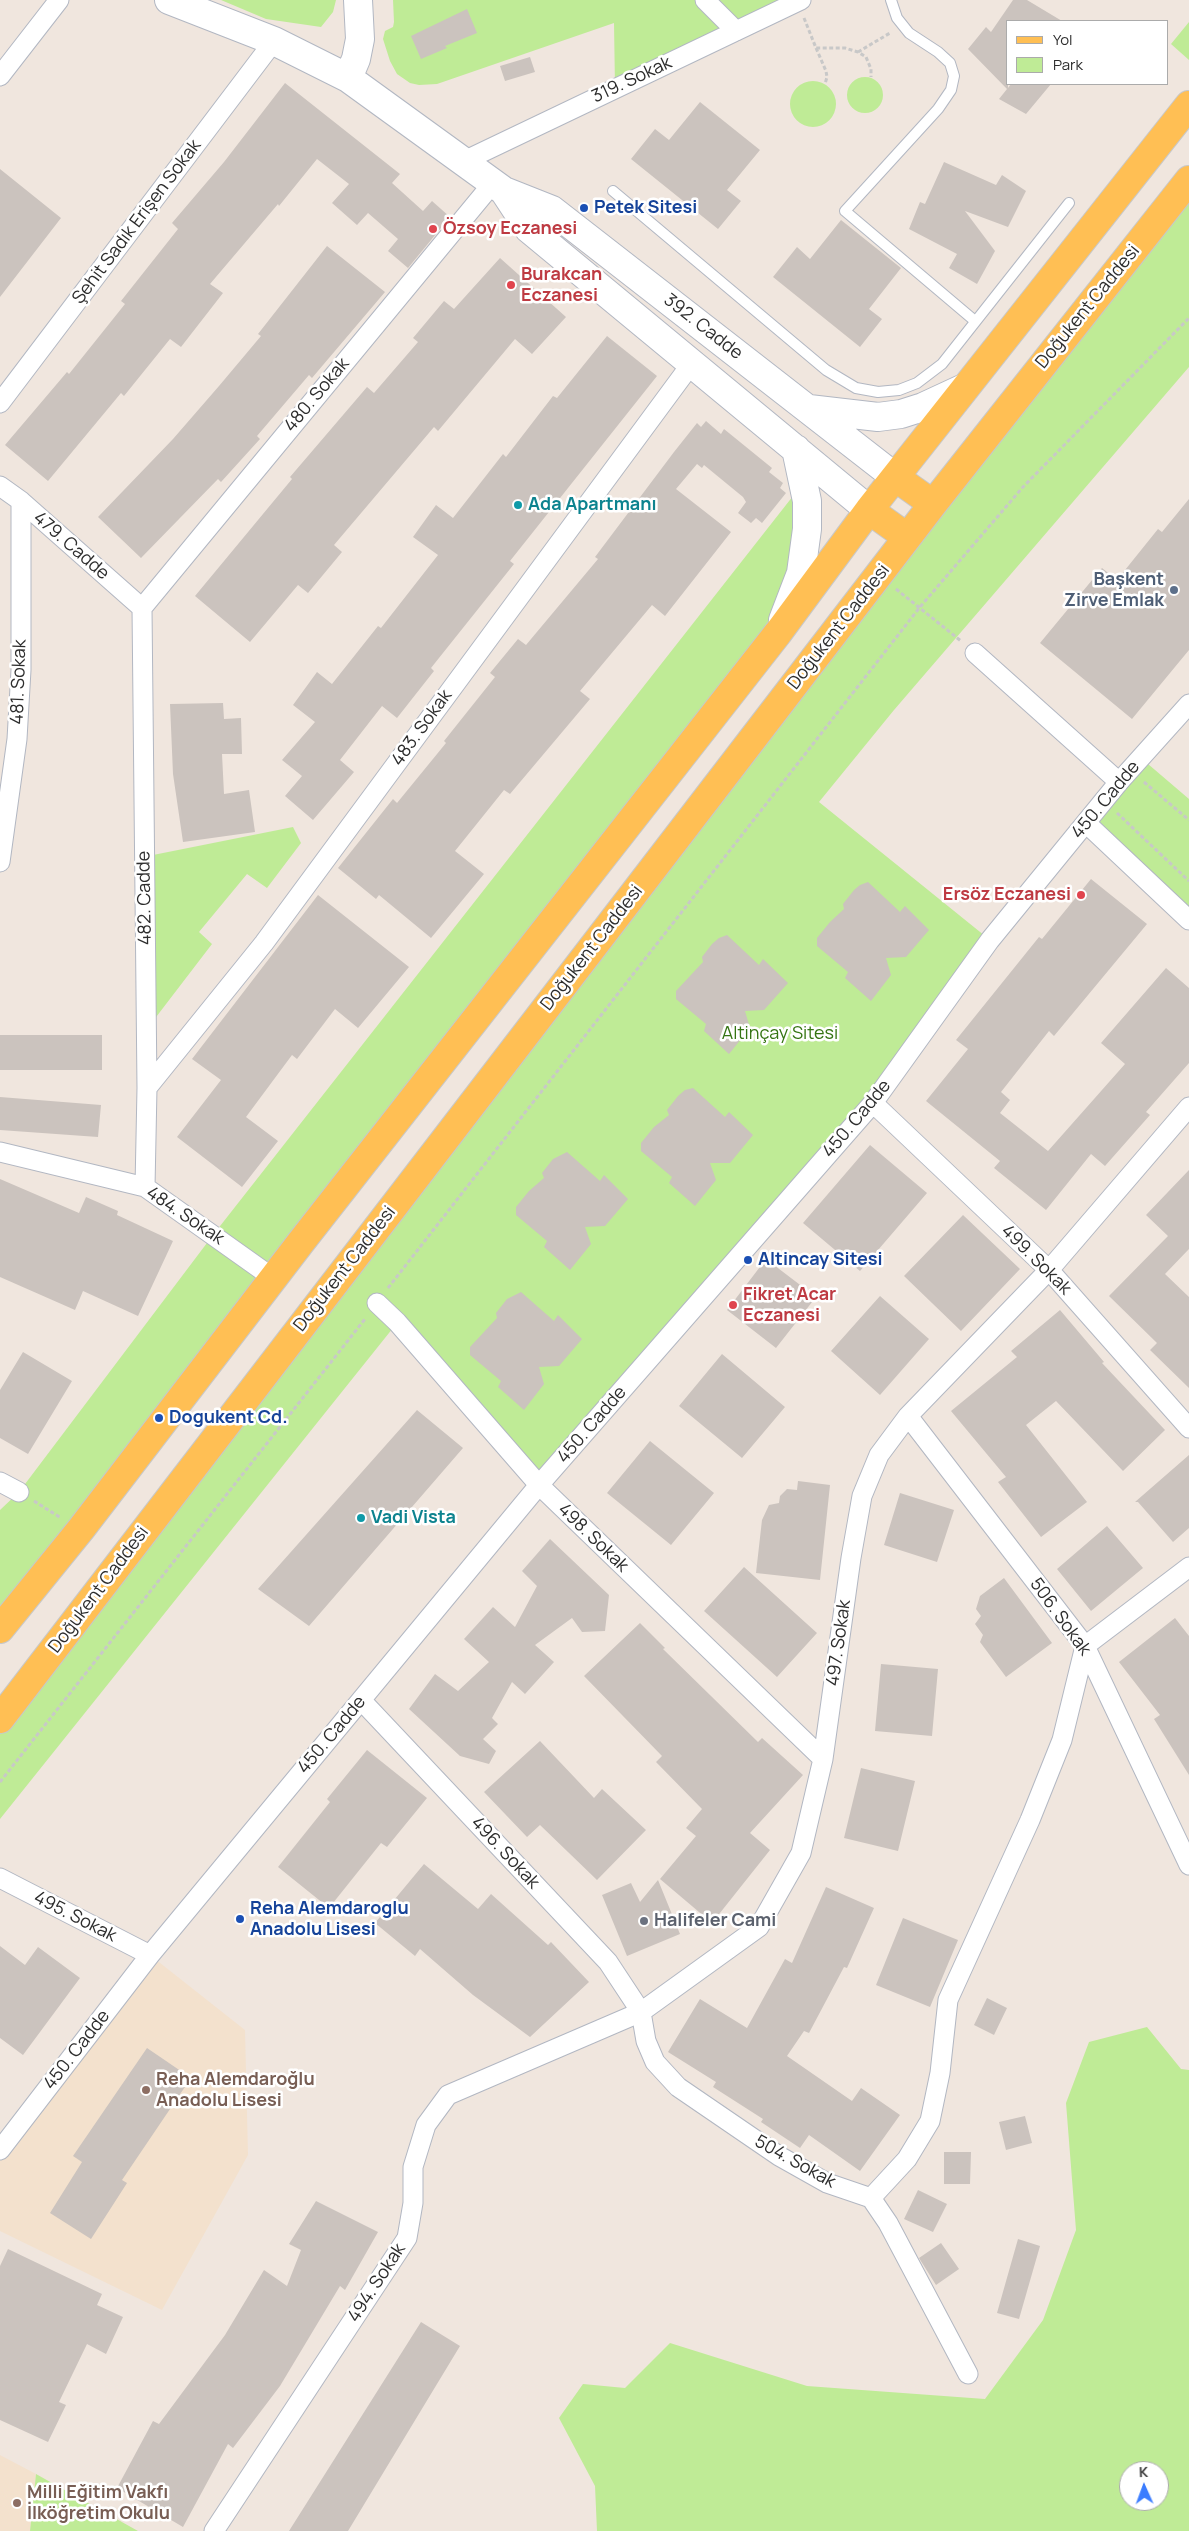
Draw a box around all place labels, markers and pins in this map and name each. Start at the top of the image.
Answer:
place label: Petek Sitesi [594,197,697,219]
marker: Petek Sitesi [578,202,590,214]
place label: Özsoy Eczanesi [443,218,577,240]
marker: Özsoy Eczanesi [427,223,439,235]
place label: Burakcan Eczanesi [521,264,602,306]
marker: Burakcan Eczanesi [505,279,517,291]
place label: Ada Apartmanı [528,494,657,516]
marker: Ada Apartmanı [512,499,524,511]
place label: Başkent Zirve Emlak [1064,569,1164,612]
marker: Başkent Zirve Emlak [1168,584,1180,596]
place label: Ersöz Eczanesi [943,884,1071,906]
marker: Ersöz Eczanesi [1075,889,1087,901]
place label: Altincay Sitesi [758,1249,883,1271]
marker: Altincay Sitesi [742,1254,754,1266]
place label: Fikret Acar Eczanesi [743,1284,836,1326]
marker: Fikret Acar Eczanesi [727,1299,739,1311]
place label: Dogukent Cd. [169,1407,288,1429]
marker: Dogukent Cd. [153,1412,165,1424]
place label: Vadi Vista [371,1507,456,1529]
marker: Vadi Vista [355,1512,367,1524]
place label: Reha Alemdaroglu Anadolu Lisesi [250,1898,409,1940]
place label: Halifeler Cami [654,1910,776,1932]
marker: Reha Alemdaroglu Anadolu Lisesi [234,1913,246,1925]
marker: Halifeler Cami [638,1915,650,1927]
place label: Reha Alemdaroğlu Anadolu Lisesi [156,2069,315,2112]
marker: Reha Alemdaroğlu Anadolu Lisesi [140,2084,152,2096]
place label: Milli Eğitim Vakfı İlköğretim Okulu [27,2482,170,2524]
marker: Milli Eğitim Vakfı İlköğretim Okulu [11,2497,23,2509]

